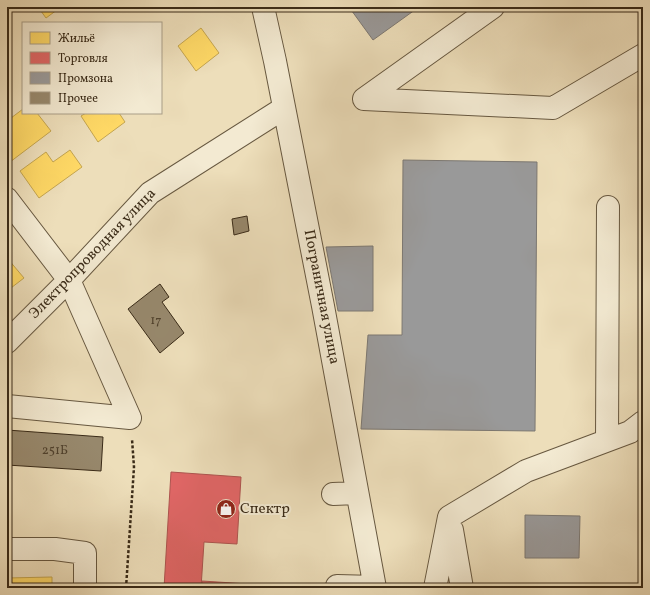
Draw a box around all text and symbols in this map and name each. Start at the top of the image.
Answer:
legend [22,22,162,114]
text: Жильё [58,31,95,47]
text: Торговля [58,51,108,67]
text: Промзона [58,71,113,87]
text: Прочее [58,91,98,107]
street label: Электропроводная улица [25,184,161,324]
street label: Пограничная улица [298,228,344,366]
house number: 17 [150,312,162,330]
house number: 251Б [42,442,68,460]
shop icon: Спектр [215,498,237,520]
place label: Спектр [240,499,290,520]

